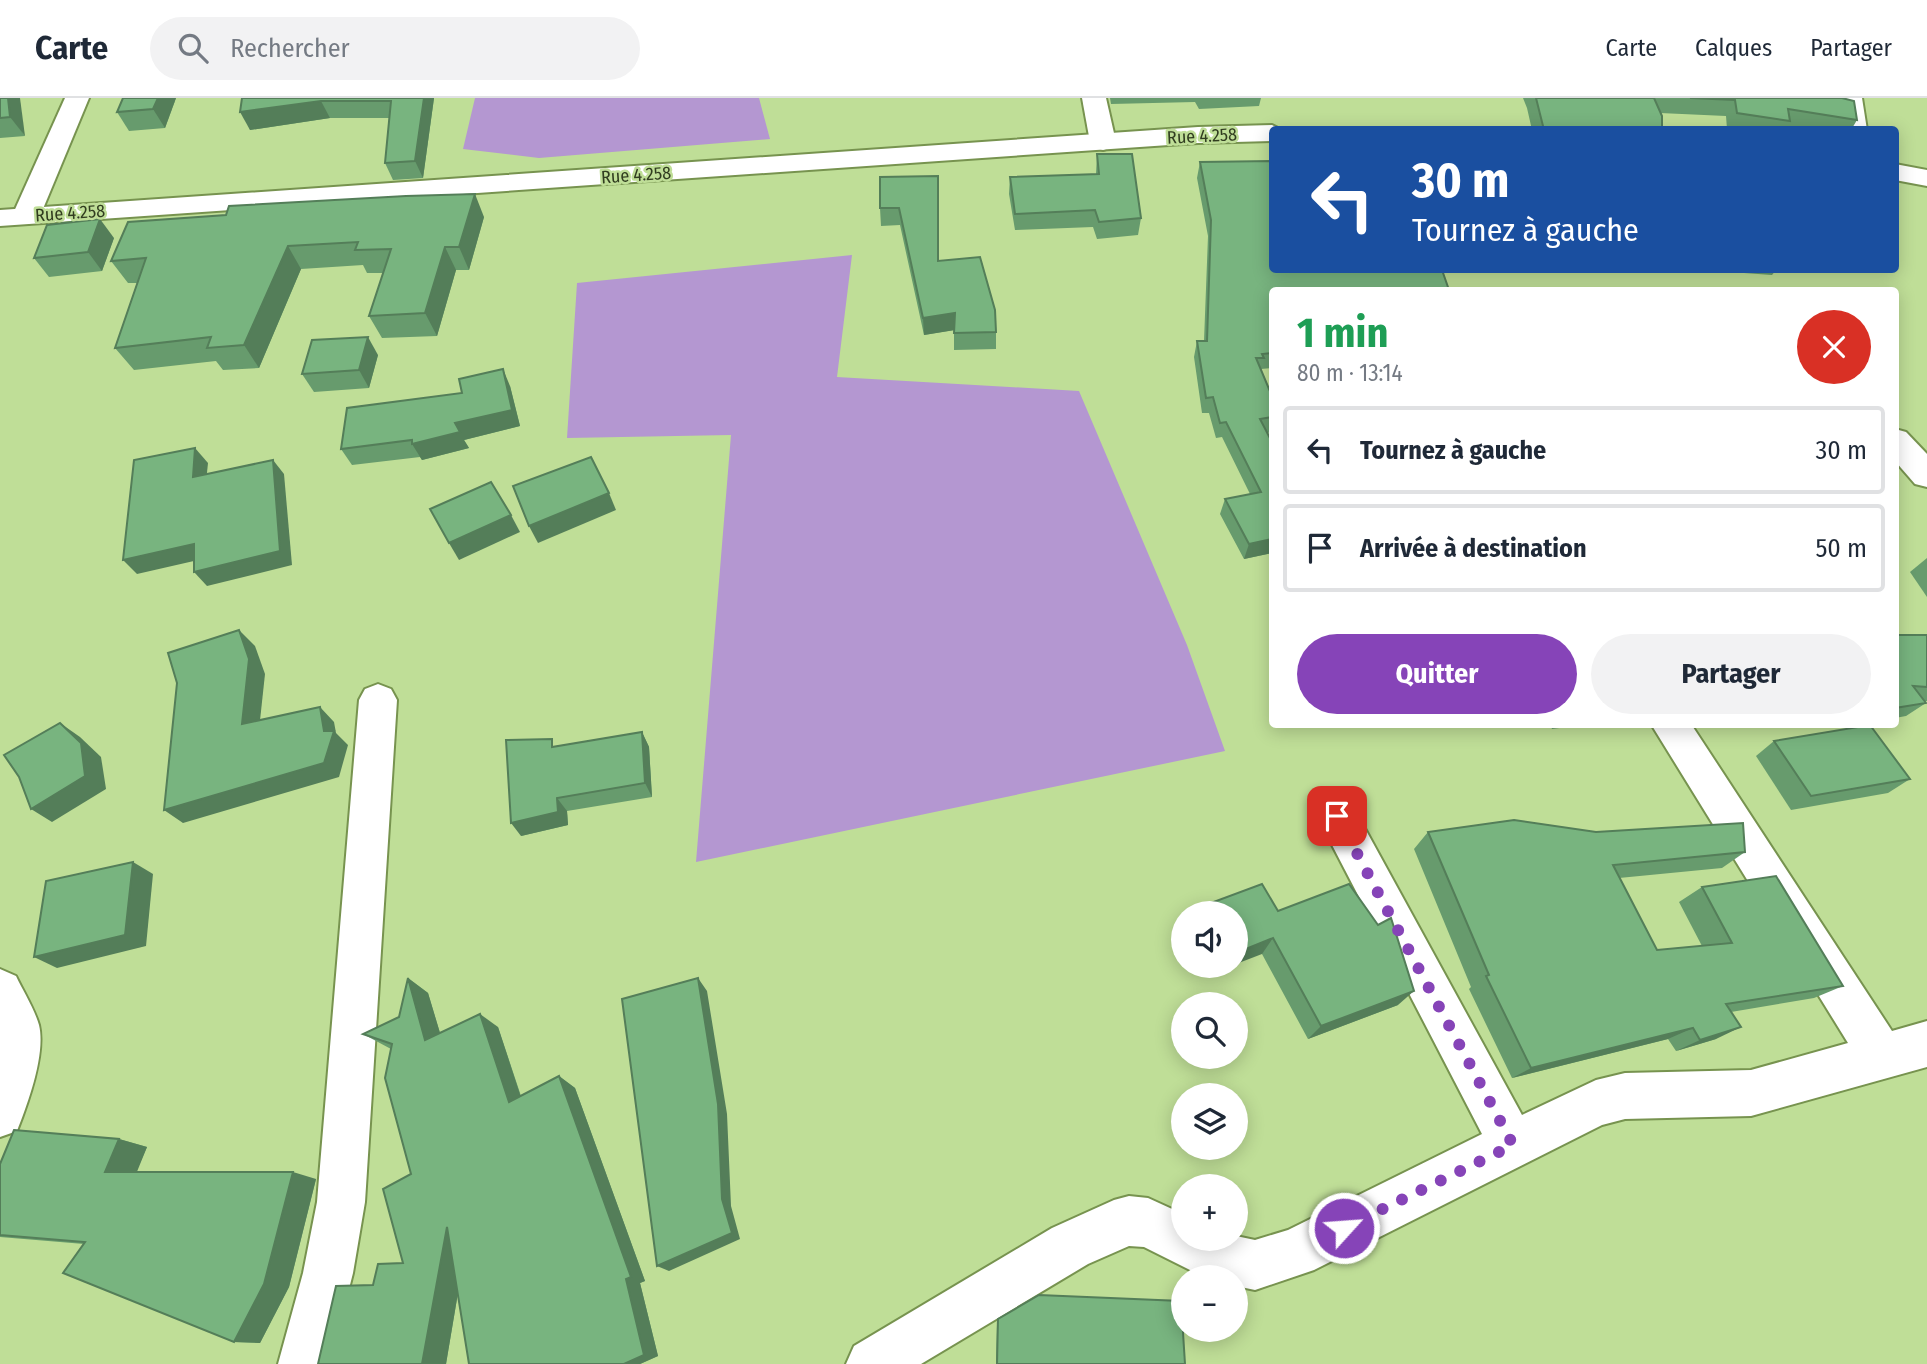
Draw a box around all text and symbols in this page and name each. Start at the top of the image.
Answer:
search box [150,17,640,80]
text: Carte [35,28,108,68]
icon: search [174,29,212,67]
text: Rechercher [230,33,350,64]
text: Carte [1606,34,1657,62]
text: Calques [1695,34,1772,62]
text: Partager [1810,34,1892,62]
street label: Rue 4.258 [1166,123,1238,149]
text: 30 m [1412,151,1510,210]
icon: left [1297,154,1388,245]
street label: Rue 4.258 [600,162,672,188]
street label: Rue 4.258 [34,200,106,226]
text: Tournez à gauche [1412,211,1639,249]
text: 1 min [1297,308,1388,358]
button: close [1797,310,1871,384]
text: 80 m · 13:14 [1297,359,1403,387]
icon: left [1301,431,1339,469]
text: Tournez à gauche [1360,435,1546,466]
text: 30 m [1816,435,1867,466]
icon: arrive [1301,529,1339,567]
text: Arrivée à destination [1360,533,1587,564]
text: 50 m [1815,533,1867,564]
button: Quitter [1297,634,1577,714]
button: Partager [1591,634,1871,714]
pin [1307,786,1367,846]
icon: arrive [1318,797,1356,835]
map controls [1171,901,1248,1342]
button: sound [1171,901,1248,978]
button: search [1171,992,1248,1069]
button: layers [1171,1083,1248,1160]
button: + [1171,1174,1248,1251]
position arrow [1307,1191,1381,1265]
button: − [1171,1265,1248,1342]

